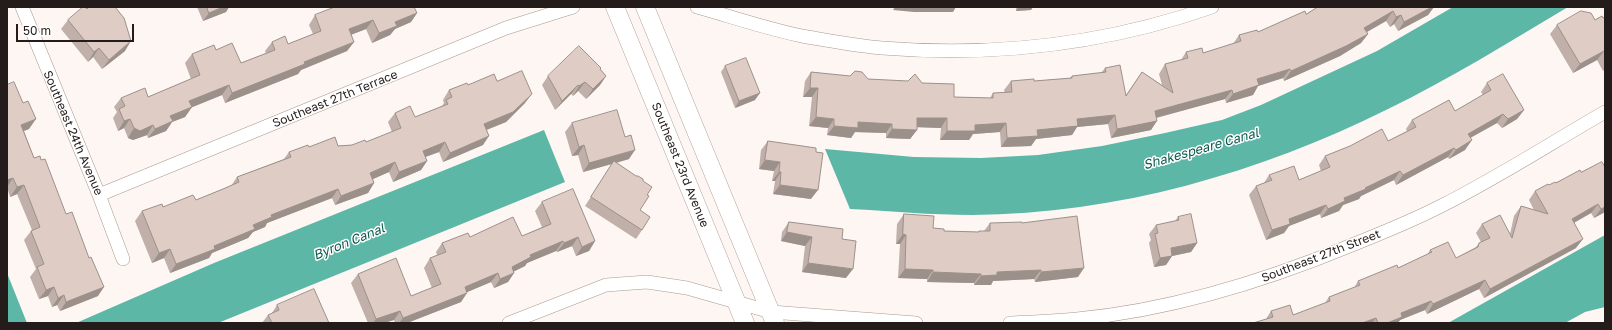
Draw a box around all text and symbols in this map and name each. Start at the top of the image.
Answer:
scale bar [18,16,136,42]
text: 50 m [23,23,51,38]
street label: Southeast 27th Terrace [270,67,400,131]
street label: Southeast 24th Avenue [40,68,106,198]
street label: Southeast 23rd Avenue [648,100,712,230]
water label: Shakespeare Canal [1141,125,1261,173]
water label: Byron Canal [311,221,387,263]
street label: Southeast 27th Street [1259,227,1383,285]

